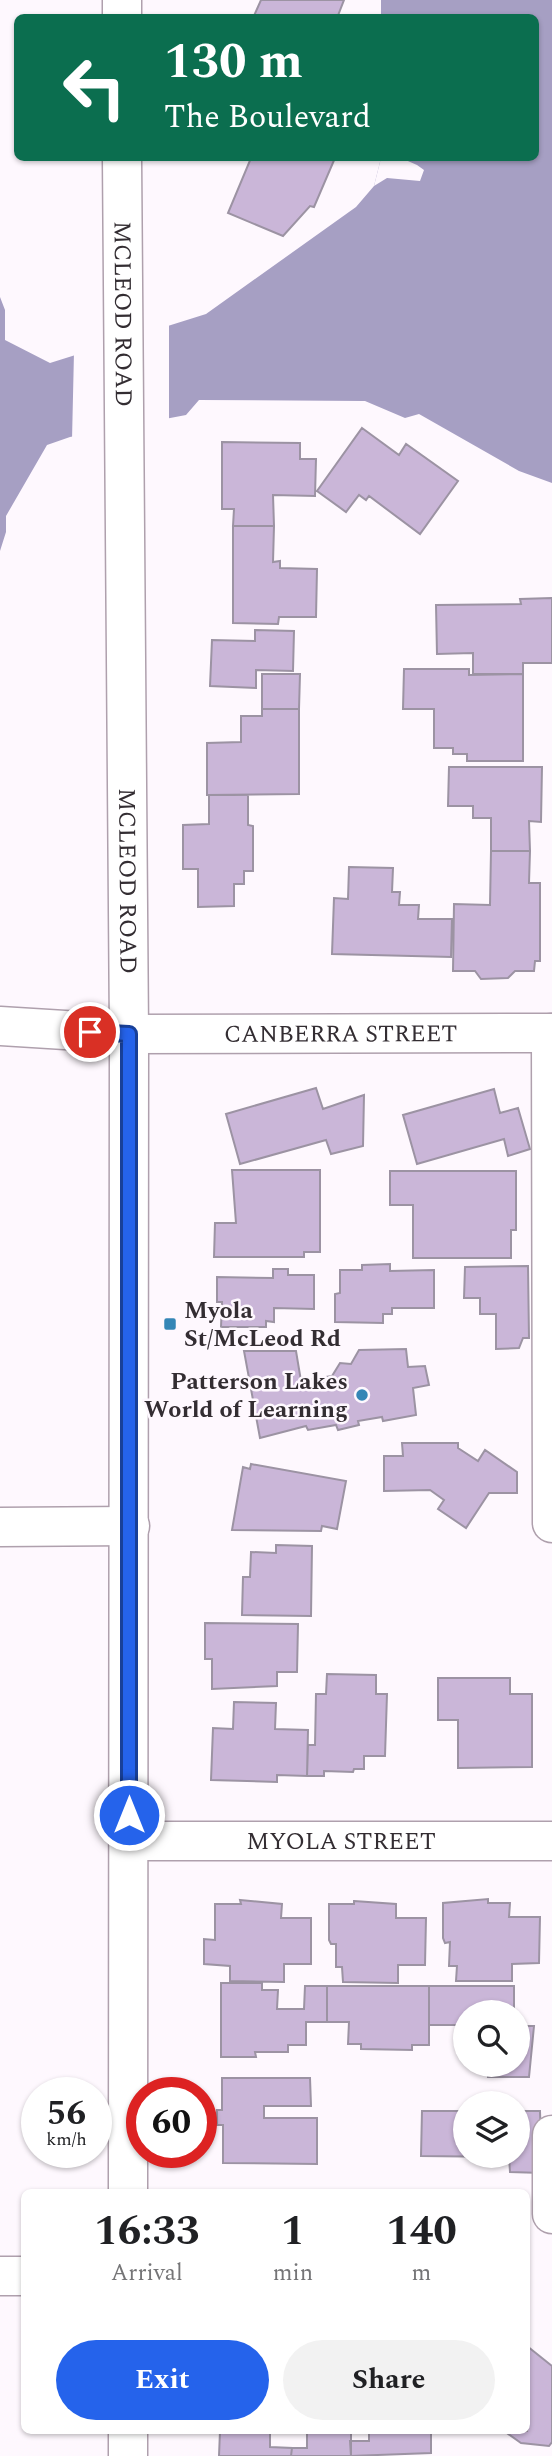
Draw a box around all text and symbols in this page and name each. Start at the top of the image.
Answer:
text: 130 m [164,25,303,100]
icon: left [49,42,140,133]
text: The Boulevard [164,93,371,142]
street label: MCLEOD ROAD [104,221,141,407]
street label: MCLEOD ROAD [108,788,146,974]
pin [60,1002,120,1062]
icon: arrive [71,1013,109,1051]
street label: CANBERRA STREET [224,1016,457,1053]
place label: Myola St/McLeod Rd [184,1293,341,1357]
marker: Myola St/McLeod Rd [162,1316,178,1332]
place label: Patterson Lakes World of Learning [144,1364,348,1428]
marker: Patterson Lakes World of Learning [354,1387,370,1403]
position arrow [92,1778,166,1852]
street label: MYOLA STREET [246,1824,436,1860]
map controls [453,2000,530,2168]
button: search [453,2000,530,2077]
speed limit sign: 60 [126,2077,217,2168]
text: 56 [47,2087,86,2140]
button: layers [453,2091,530,2168]
text: km/h [46,2126,87,2153]
text: 16:33 [94,2200,200,2263]
text: 1 [281,2200,305,2263]
text: 140 [386,2200,457,2263]
text: Arrival [111,2256,183,2291]
text: min [273,2256,313,2291]
text: m [412,2256,431,2291]
button: Exit [56,2340,269,2420]
button: Share [283,2340,495,2420]

